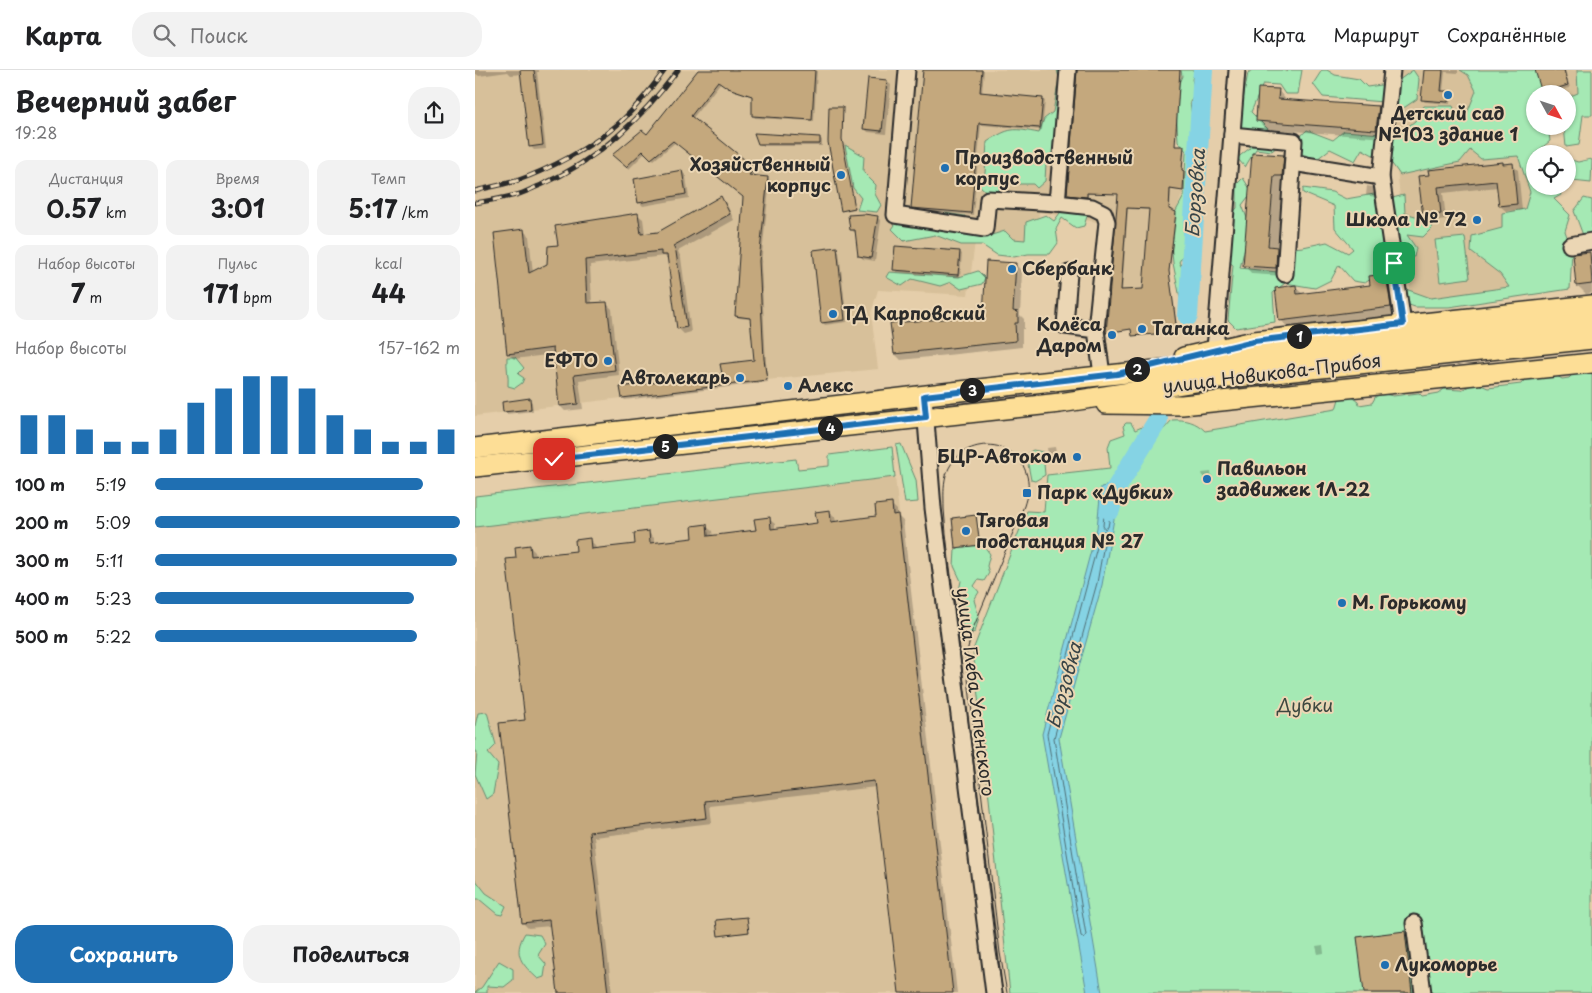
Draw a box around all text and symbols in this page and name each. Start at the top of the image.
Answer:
search box [132,12,482,57]
text: Карта [25,17,102,53]
icon: search [150,21,178,49]
text: Поиск [190,21,248,49]
text: Карта [1253,21,1305,48]
text: Маршрут [1333,21,1419,48]
text: Сохранённые [1447,21,1567,48]
text: Вечерний забег [15,79,236,122]
north arrow [1526,85,1576,135]
map controls [1526,85,1576,195]
button: share [408,87,460,139]
marker: Детский сад №103 здание 1 [1442,89,1454,101]
place label: Детский сад №103 здание 1 [1378,99,1518,147]
text: 19:28 [15,120,57,144]
place label: Производственный корпус [955,143,1133,191]
button: locate [1526,145,1576,195]
water label: Борзовка [1177,147,1211,238]
place label: Хозяйственный корпус [690,150,831,198]
marker: Производственный корпус [939,162,951,174]
text: Дистанция [49,168,124,189]
text: Время [215,168,260,189]
text: Темп [371,168,406,189]
marker: Хозяйственный корпус [835,169,847,181]
text: 0.57 [46,189,101,227]
text: 3:01 [210,189,265,227]
text: 5:17 [348,189,397,227]
text: km [101,202,127,223]
text: /km [397,202,429,223]
place label: Школа № 72 [1346,205,1467,232]
marker: Школа № 72 [1471,214,1483,226]
pin [1373,242,1415,284]
icon: arrive [1380,249,1408,277]
text: Набор высоты [38,253,136,274]
text: Пульс [218,253,257,274]
text: kcal [375,253,402,274]
place label: Сбербанк [1022,254,1113,281]
marker: Сбербанк [1006,263,1018,275]
text: 7 [71,274,85,312]
text: 171 [203,274,239,312]
text: 44 [371,274,406,312]
text: m [85,287,102,308]
text: bpm [239,287,272,308]
place label: ТД Карповский [843,299,985,326]
marker: ТД Карповский [827,308,839,320]
place label: Колёса Даром [1036,310,1102,358]
place label: Таганка [1152,314,1230,341]
marker: Таганка [1136,323,1148,335]
pin: 1 [1287,324,1311,348]
text: 1 [1296,326,1303,347]
marker: Колёса Даром [1106,329,1118,341]
text: Набор высоты [15,335,127,359]
text: 157–162 m [378,335,460,359]
place label: ЕФТО [545,346,598,373]
street label: улица Новикова-Прибоя [1161,346,1383,399]
marker: ЕФТО [602,355,614,367]
pin: 2 [1125,356,1149,382]
text: 2 [1133,359,1142,380]
place label: Автолекарь [620,363,730,390]
place label: Алекс [798,371,854,398]
marker: Автолекарь [734,372,746,384]
pin: 3 [959,378,985,402]
marker: Алекс [782,380,794,392]
text: 3 [968,380,977,401]
pin: 4 [817,416,843,440]
text: 4 [826,418,835,439]
pin: 5 [653,434,677,458]
text: 5 [661,436,670,457]
pin [533,438,575,480]
place label: БЦР-Автоком [937,442,1067,469]
icon: check [540,445,568,473]
marker: БЦР-Автоком [1071,451,1083,463]
place label: Павильон задвижек 1Л-22 [1216,454,1370,502]
text: 100 m [15,472,65,496]
text: 5:19 [95,472,126,496]
marker: Павильон задвижек 1Л-22 [1201,473,1213,485]
place label: Парк «Дубки» [1037,478,1173,505]
marker: Парк «Дубки» [1021,487,1033,499]
place label: Тяговая подстанция № 27 [976,506,1144,554]
text: 200 m [15,510,69,534]
text: 5:09 [95,510,131,534]
marker: Тяговая подстанция № 27 [960,525,972,537]
text: 300 m [15,548,69,572]
text: 5:11 [95,548,123,572]
text: 400 m [15,586,69,610]
text: 5:23 [95,586,132,610]
street label: улица Глеба Успенского [950,586,1003,798]
place label: М. Горькому [1352,588,1466,615]
marker: М. Горькому [1336,597,1348,609]
text: 500 m [15,624,68,648]
text: 5:22 [95,624,131,648]
water label: Борзовка [1038,637,1088,731]
park label: Дубки [1276,691,1333,718]
button: Сохранить [15,925,233,983]
button: Поделиться [243,925,460,983]
place label: Лукоморье [1395,950,1498,977]
marker: Лукоморье [1379,959,1391,971]

